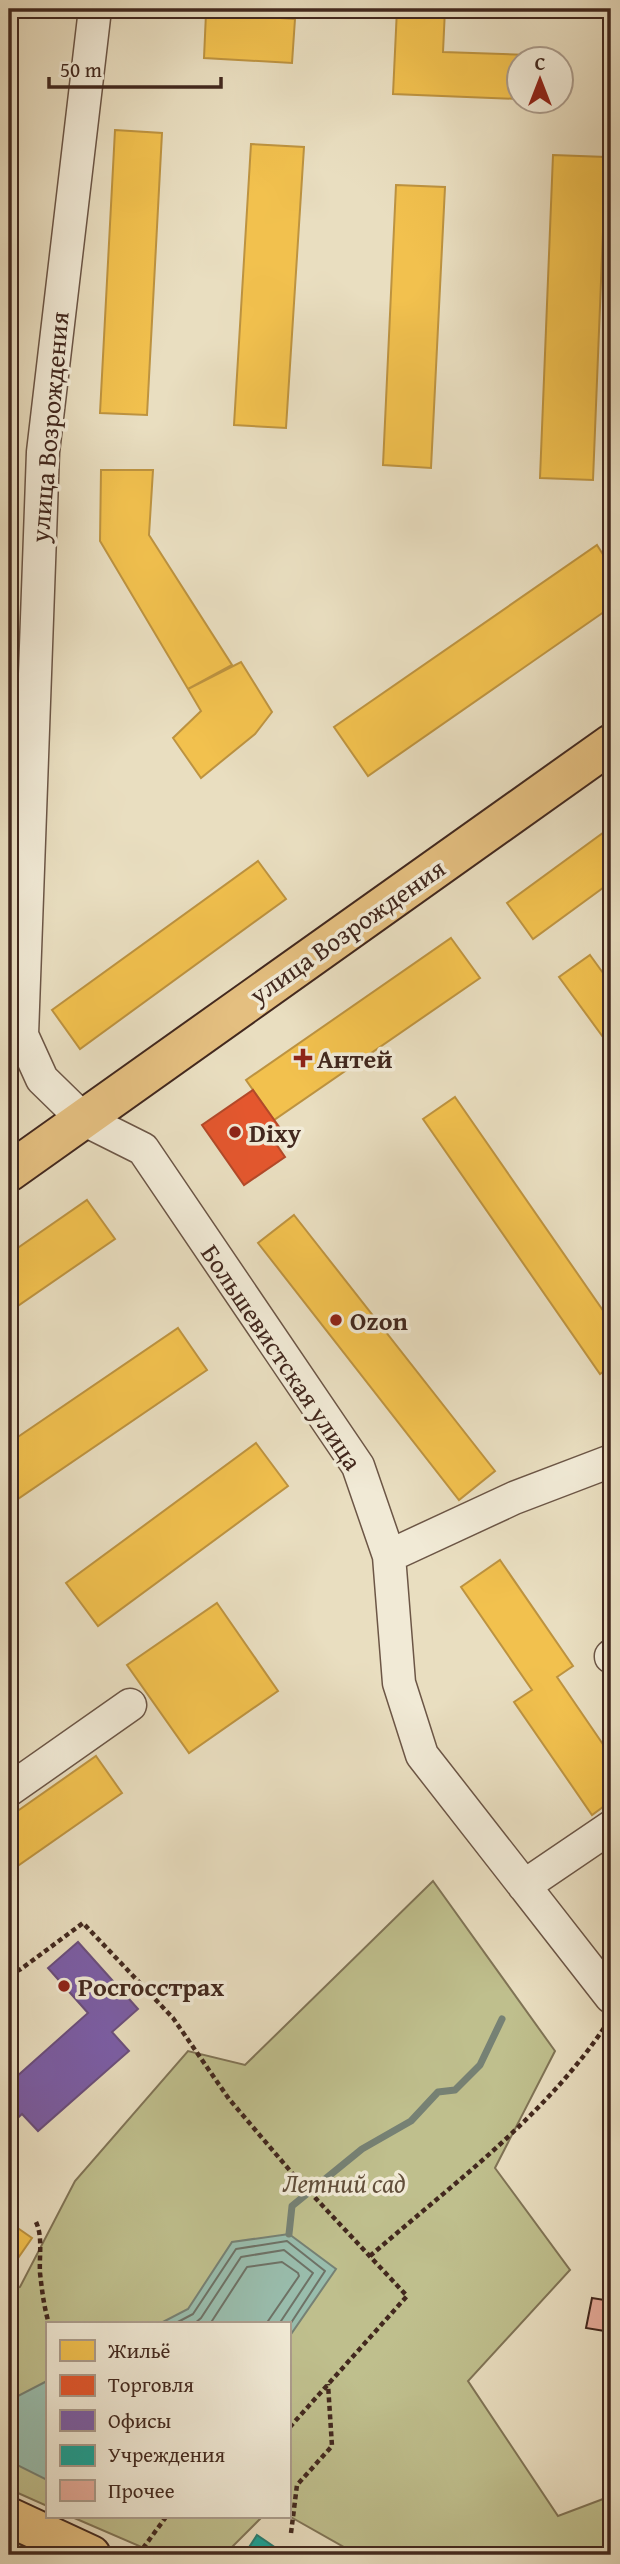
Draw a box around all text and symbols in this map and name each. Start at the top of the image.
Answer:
scale bar [49,46,220,90]
north arrow [504,46,574,116]
text: С [535,49,546,77]
text: 50 m [60,54,102,85]
street label: улица Возрождения [19,310,79,545]
street label: улица Возрождения [240,849,453,1014]
place label: Антей [317,1039,393,1078]
marker: Антей [295,1050,311,1066]
place label: Dixy [249,1113,302,1152]
marker: Dixy [227,1124,243,1140]
street label: Большевистская улица [192,1236,373,1478]
place label: Ozon [350,1301,409,1340]
marker: Ozon [328,1312,344,1328]
place label: Росгосстрах [78,1967,224,2006]
marker: Росгосстрах [56,1978,72,1994]
park label: Летний сад [282,2163,406,2202]
legend [46,2322,290,2518]
text: Жильё [107,2335,171,2366]
text: Торговля [108,2369,194,2400]
text: Офисы [108,2405,172,2436]
text: Учреждения [108,2439,226,2470]
text: Прочее [108,2475,175,2506]

